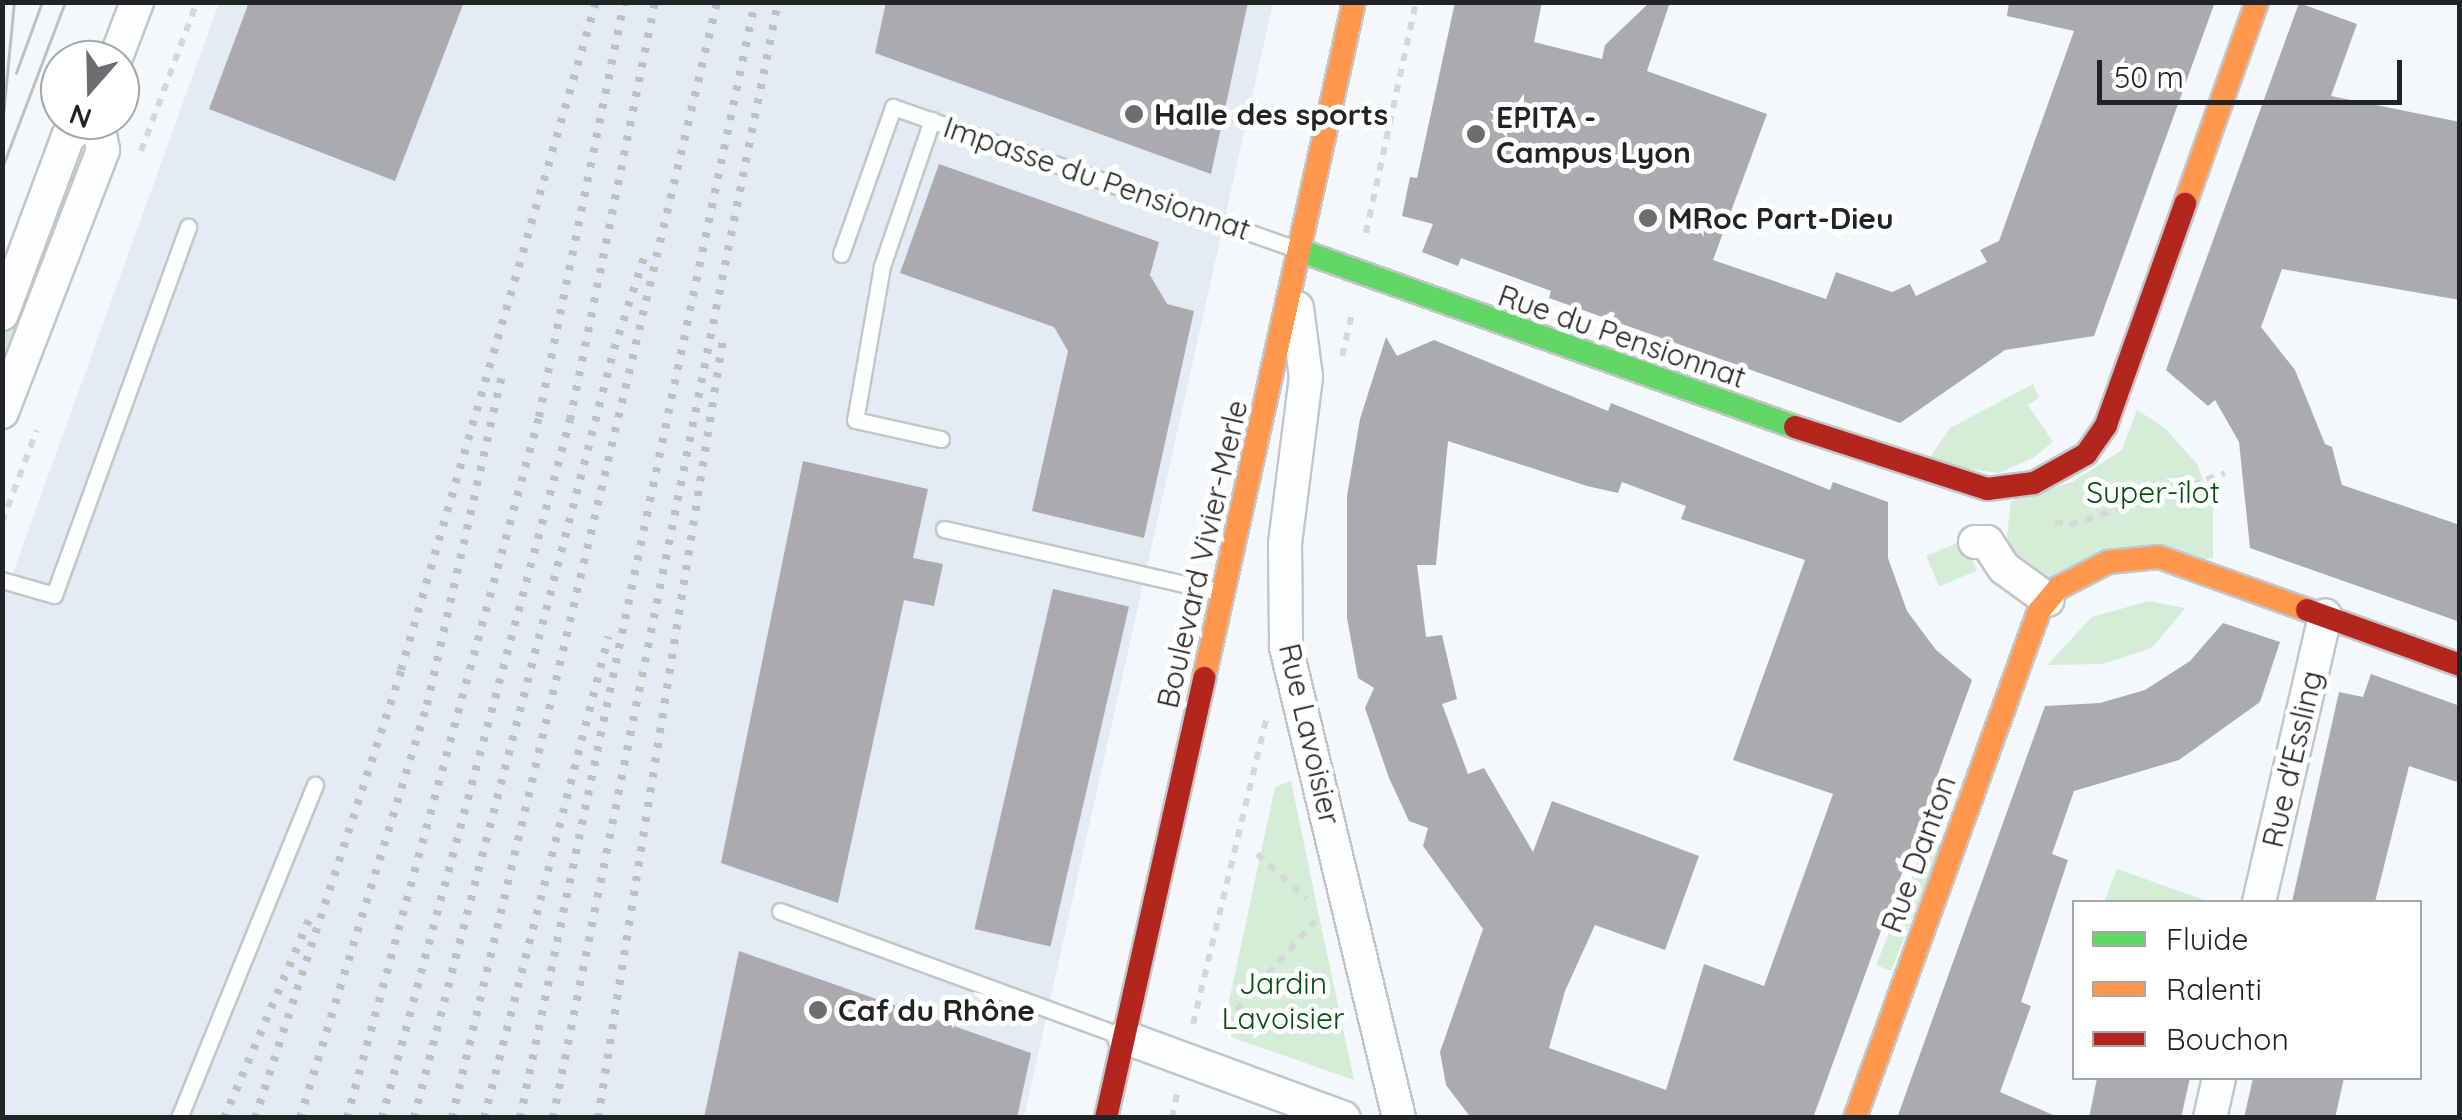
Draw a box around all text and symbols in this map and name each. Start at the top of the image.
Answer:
north arrow [40,40,140,140]
scale bar [2102,40,2407,102]
text: 50 m [2114,58,2184,96]
place label: Halle des sports [1154,96,1388,132]
text: N [65,97,96,137]
place label: EPITA - Campus Lyon [1496,99,1691,170]
marker: Halle des sports [1123,103,1145,125]
street label: Impasse du Pensionnat [939,109,1255,247]
marker: EPITA - Campus Lyon [1465,123,1487,145]
place label: MRoc Part-Dieu [1668,200,1894,236]
marker: MRoc Part-Dieu [1637,207,1659,229]
street label: Rue du Pensionnat [1493,277,1751,395]
street label: Boulevard Vivier-Merle [1149,396,1255,712]
park label: Super-îlot [2086,474,2220,510]
street label: Rue Lavoisier [1272,640,1348,828]
street label: Rue d'Essling [2254,667,2330,851]
street label: Rue Danton [1873,771,1963,937]
legend [2072,900,2422,1080]
text: Fluide [2166,920,2248,958]
park label: Jardin Lavoisier [1221,965,1345,1036]
text: Ralenti [2166,970,2262,1008]
place label: Caf du Rhône [838,992,1035,1028]
marker: Caf du Rhône [807,999,829,1021]
text: Bouchon [2166,1020,2289,1058]

